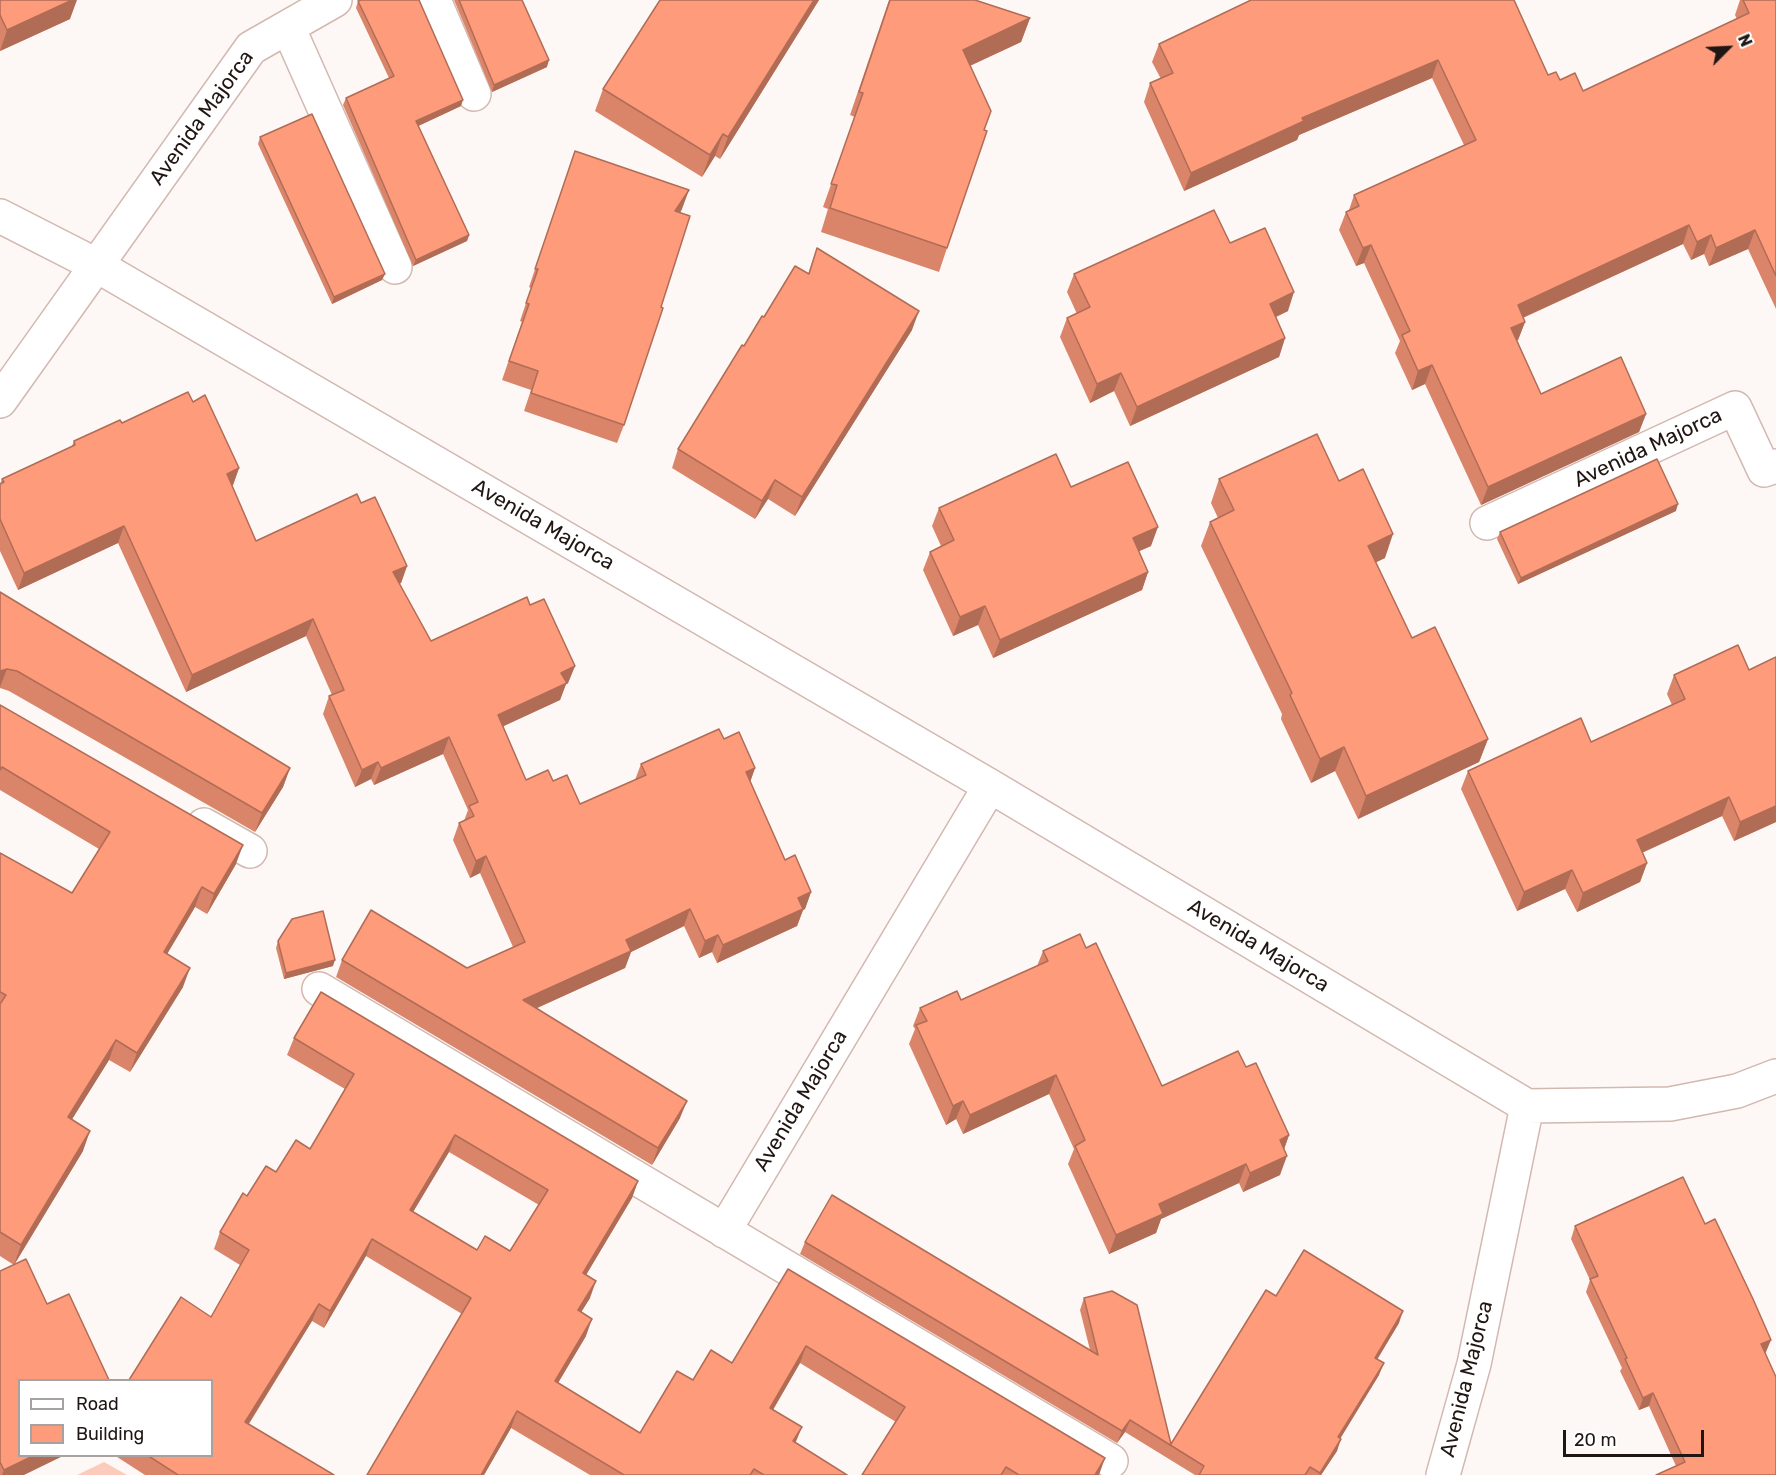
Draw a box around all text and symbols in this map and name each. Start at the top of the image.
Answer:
north arrow [1698,18,1758,78]
text: N [1734,31,1756,50]
street label: Avenida Majorca [145,46,259,190]
street label: Avenida Majorca [1570,403,1726,493]
street label: Avenida Majorca [467,474,619,576]
street label: Avenida Majorca [1183,894,1333,998]
street label: Avenida Majorca [749,1026,853,1176]
street label: Avenida Majorca [1435,1298,1499,1460]
legend [18,1379,213,1457]
text: Road [76,1393,119,1415]
scale bar [1566,1418,1707,1456]
text: Building [76,1423,144,1445]
text: 20 m [1574,1429,1616,1451]

